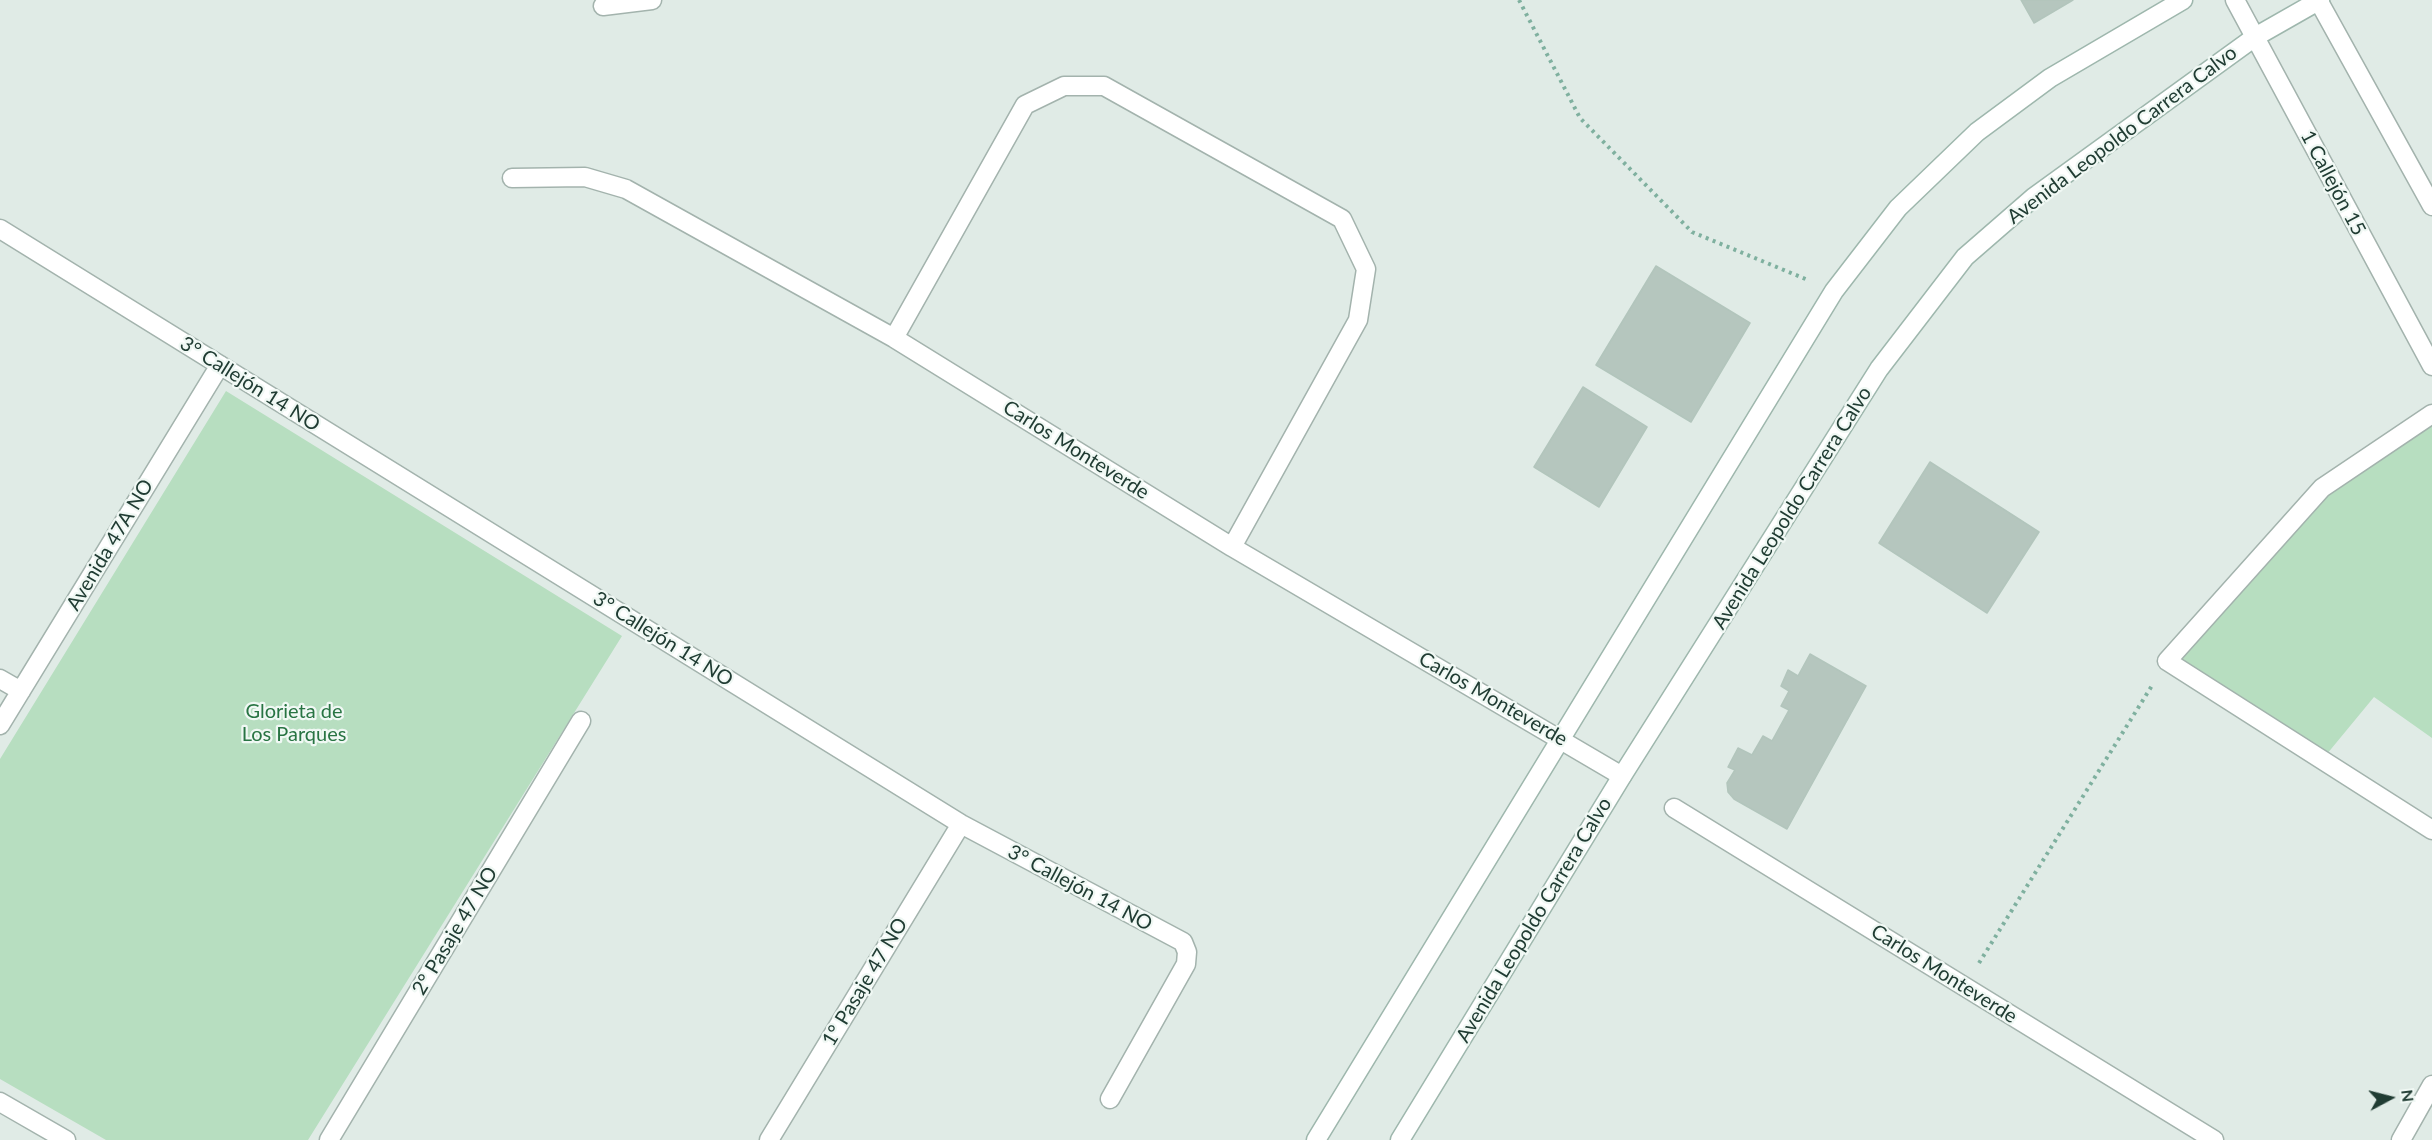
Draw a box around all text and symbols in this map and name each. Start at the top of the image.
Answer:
street label: Avenida Leopoldo Carrera Calvo [2002,41,2242,229]
street label: 1 Callejón 15 [2295,126,2371,240]
street label: 3° Callejón 14 NO [176,331,324,437]
street label: Avenida Leopoldo Carrera Calvo [1707,382,1877,634]
street label: Carlos Monteverde [999,395,1153,505]
street label: Avenida 47A NO [61,475,159,615]
street label: 3° Callejón 14 NO [589,586,737,692]
street label: Carlos Monteverde [1414,647,1572,751]
park label: Glorieta de Los Parques [242,700,346,747]
street label: Avenida Leopoldo Carrera Calvo [1451,793,1617,1047]
street label: 3° Callejón 14 NO [1004,840,1156,936]
street label: 2° Pasaje 47 NO [407,863,503,999]
street label: 1° Pasaje 47 NO [817,914,913,1050]
street label: Carlos Monteverde [1867,919,2021,1029]
north arrow [2360,1068,2420,1128]
text: N [2398,1088,2419,1103]

